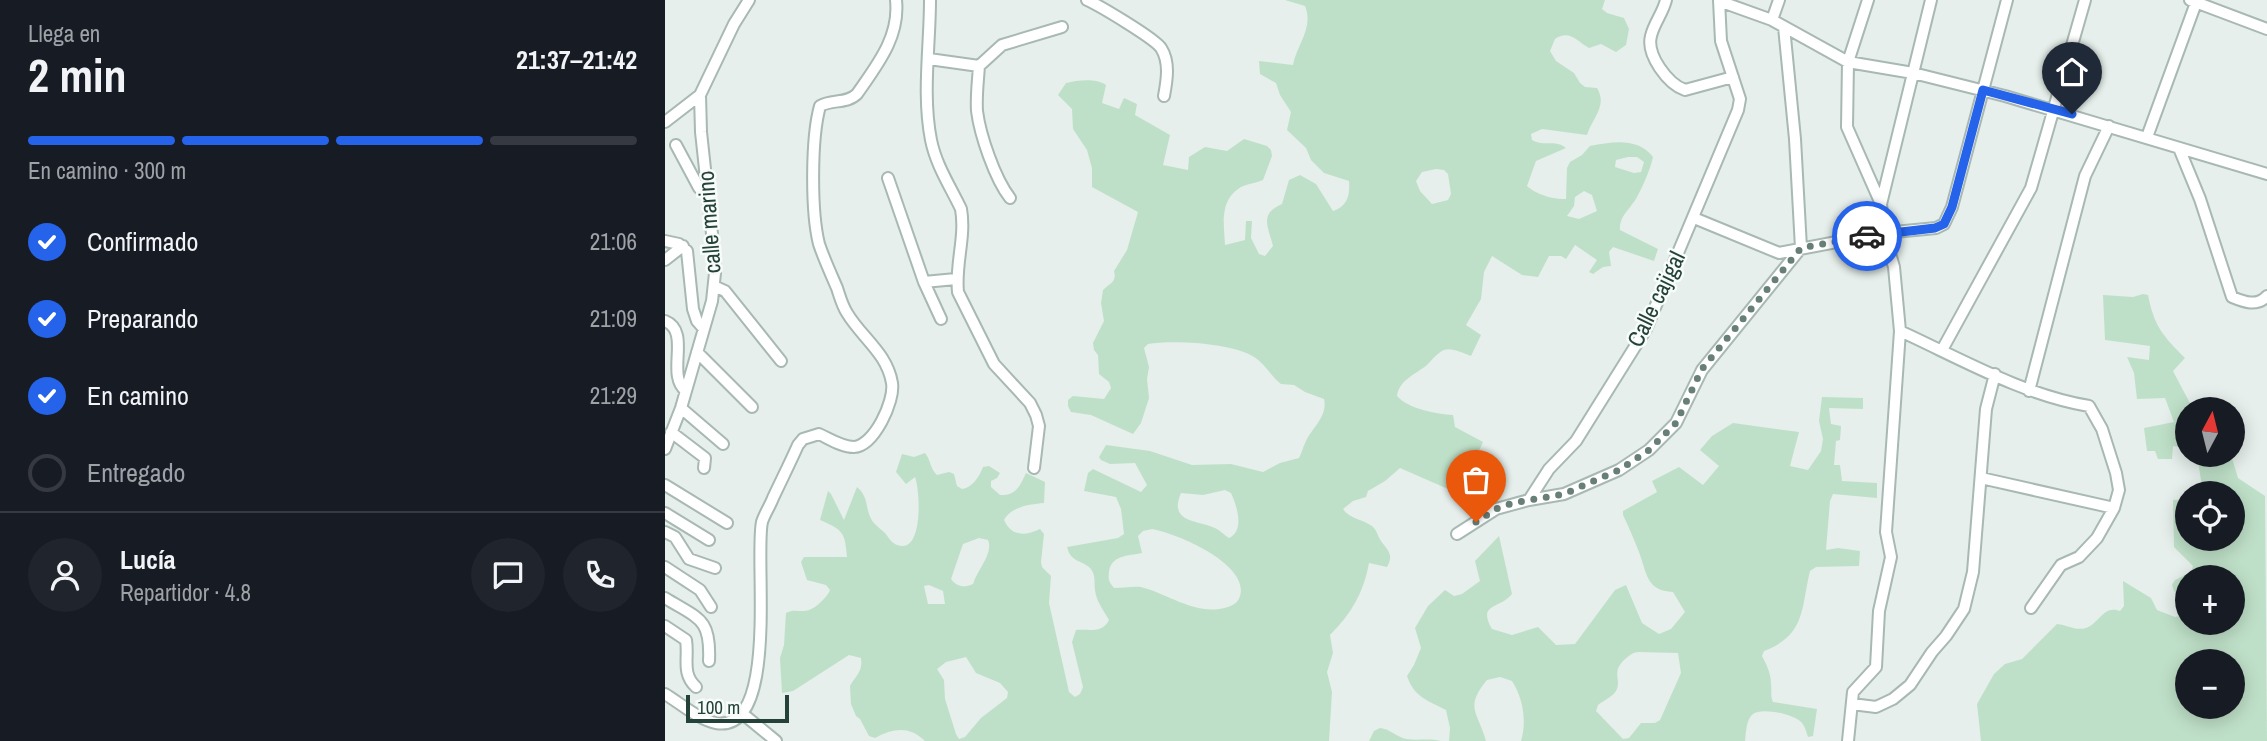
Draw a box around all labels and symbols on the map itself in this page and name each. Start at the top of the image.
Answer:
pin [2042,42,2102,114]
street label: calle marino [689,170,728,274]
courier [1832,201,1902,271]
street label: Calle cajigal [1619,246,1692,352]
north arrow [2175,397,2245,467]
pin [1446,450,1506,522]
scale bar [686,692,789,724]

